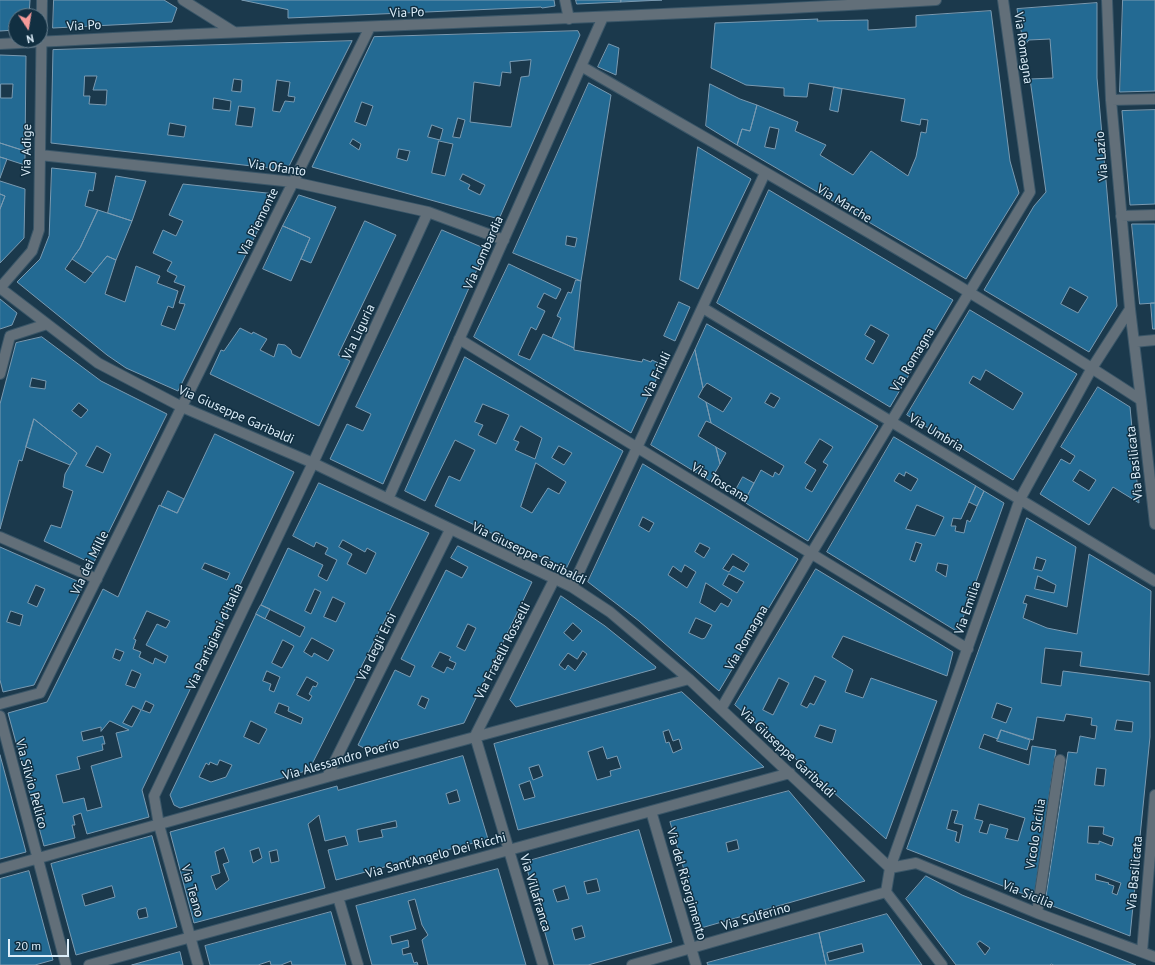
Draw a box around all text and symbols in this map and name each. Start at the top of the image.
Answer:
street label: Via Po [389,5,425,21]
north arrow [8,8,48,48]
street label: Via Romagna [1010,11,1036,85]
street label: Via Po [66,17,102,35]
text: N [25,31,35,46]
street label: Via Adige [19,124,35,176]
street label: Via Lazio [1092,130,1112,182]
street label: Via Ofanto [247,156,307,180]
street label: Via Marche [814,181,874,227]
street label: Via Piemonte [236,185,282,259]
street label: Via Lombardia [461,214,507,292]
street label: Via Liguria [339,302,379,362]
street label: Via Romagna [888,325,938,395]
street label: Via Friuli [639,349,675,401]
street label: Via Giuseppe Garibaldi [176,382,296,448]
street label: Via Umbria [906,411,966,455]
street label: Via Basilicata [1123,425,1147,501]
street label: Via Toscana [688,460,752,506]
street label: Via Giuseppe Garibaldi [469,519,589,589]
street label: Via dei Mille [68,528,112,598]
street label: Via Emilia [952,579,984,637]
street label: Via Partigiani d'Italia [183,581,247,693]
street label: Via Fratelli Rosselli [472,600,534,702]
street label: Via Romagna [722,603,772,673]
street label: Via degli Eroi [354,610,400,684]
street label: Via Giuseppe Garibaldi [736,704,838,802]
street label: Via Alessandro Poerio [281,736,401,784]
street label: Via Silvio Pellico [12,737,50,831]
street label: Vicolo Sicilia [1023,798,1049,870]
street label: Via del Risorgimento [663,826,709,942]
street label: Via Sant'Angelo Dei Ricchi [364,830,508,882]
street label: Via Basilicata [1124,835,1146,911]
street label: Via Villafranca [516,852,554,934]
street label: Via Teano [177,863,207,919]
street label: Via Sicilia [1000,878,1056,912]
street label: Via Solferino [720,900,792,934]
scale bar [10,931,71,957]
text: 20 m [15,938,41,953]

